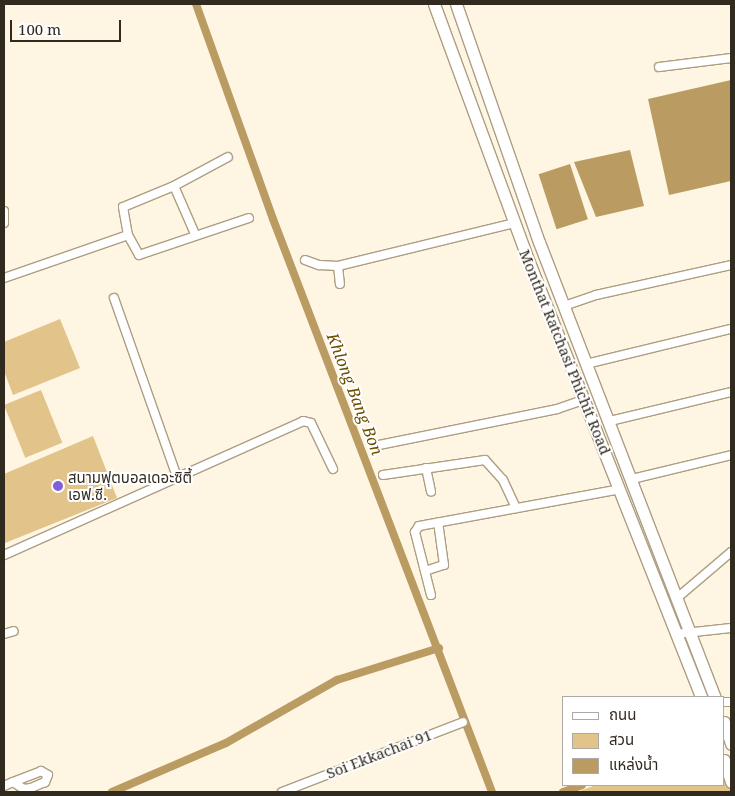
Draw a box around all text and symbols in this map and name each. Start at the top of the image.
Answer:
scale bar [12,10,124,42]
text: 100 m [18,19,61,39]
street label: Monthat Ratchasi Phichit Road [516,247,614,457]
water label: Khlong Bang Bon [323,330,387,458]
place label: สนามฟุตบอลเดอะซิตี้ เอฟ.ซี. [68,468,192,503]
marker: สนามฟุตบอลเดอะซิตี้ เอฟ.ซี. [52,480,64,492]
legend [562,696,725,786]
text: ถนน [609,704,636,724]
street label: Soi Ekkachai 91 [324,726,434,782]
text: สวน [609,729,634,749]
text: แหล่งน้ำ [609,754,658,774]

